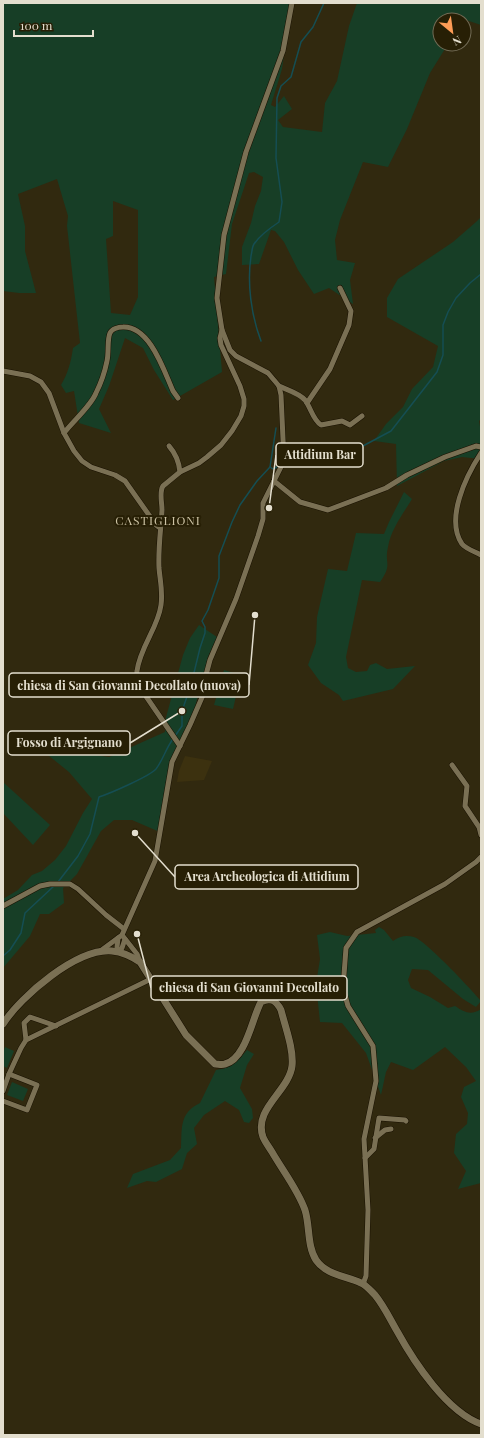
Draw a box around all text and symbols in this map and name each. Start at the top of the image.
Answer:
scale bar [14,12,93,38]
north arrow [432,12,472,52]
text: 100 m [20,17,53,33]
text: N [450,33,464,50]
callout: Attidium Bar [276,443,363,467]
text: Attidium Bar [283,446,356,462]
district label: CASTIGLIONI [115,512,201,528]
callout: chiesa di San Giovanni Decollato (nuova) [9,673,249,697]
text: chiesa di San Giovanni Decollato (nuova) [17,677,241,693]
callout: Fosso di Argignano [8,731,130,755]
text: Fosso di Argignano [16,734,122,750]
callout: Area Archeologica di Attidium [175,865,358,889]
text: Area Archeologica di Attidium [183,868,350,884]
callout: chiesa di San Giovanni Decollato [151,976,347,1000]
text: chiesa di San Giovanni Decollato [159,979,339,995]

